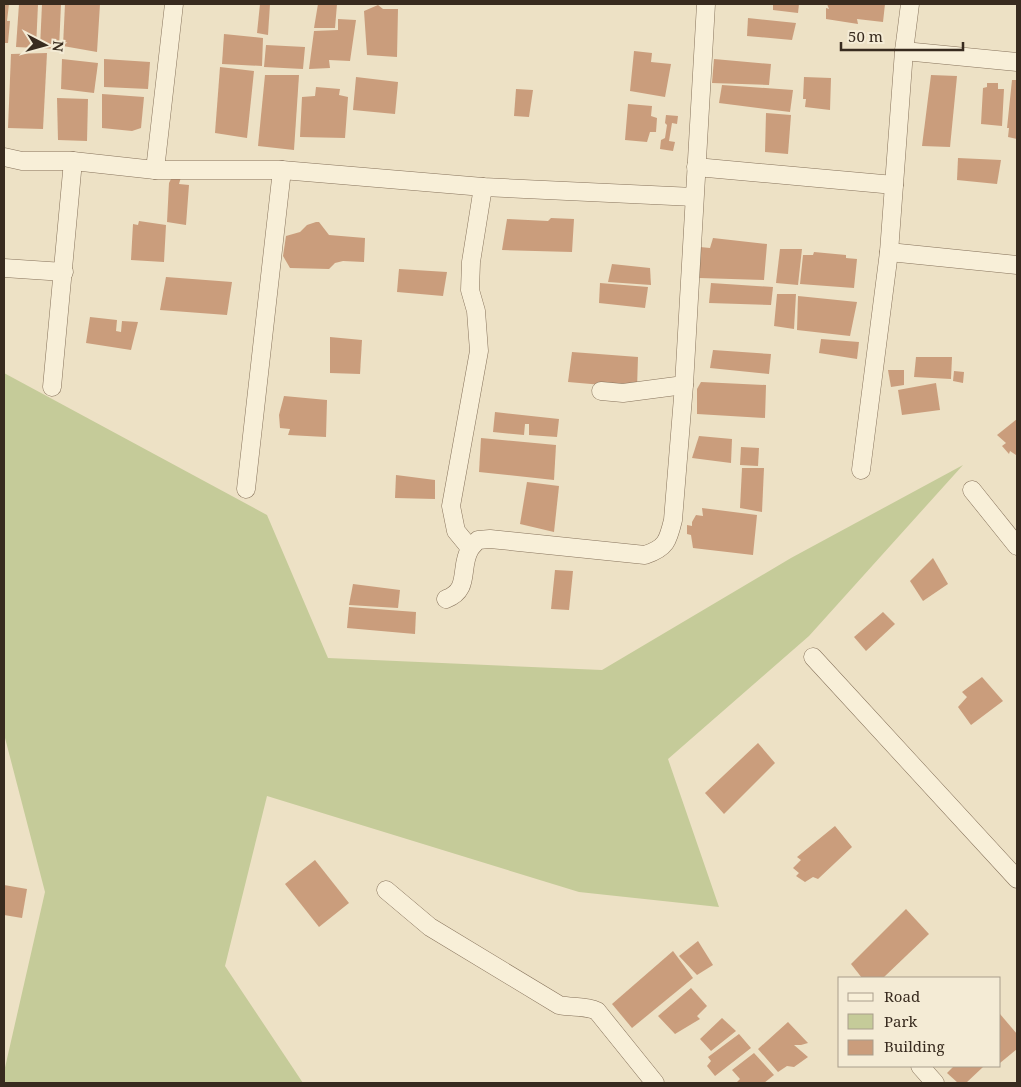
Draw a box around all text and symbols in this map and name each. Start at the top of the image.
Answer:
north arrow [20,20,70,70]
scale bar [841,20,964,52]
text: 50 m [848,26,883,46]
text: N [48,40,68,53]
legend [838,977,1001,1067]
text: Road [884,986,920,1006]
text: Park [884,1011,918,1031]
text: Building [884,1036,945,1056]

